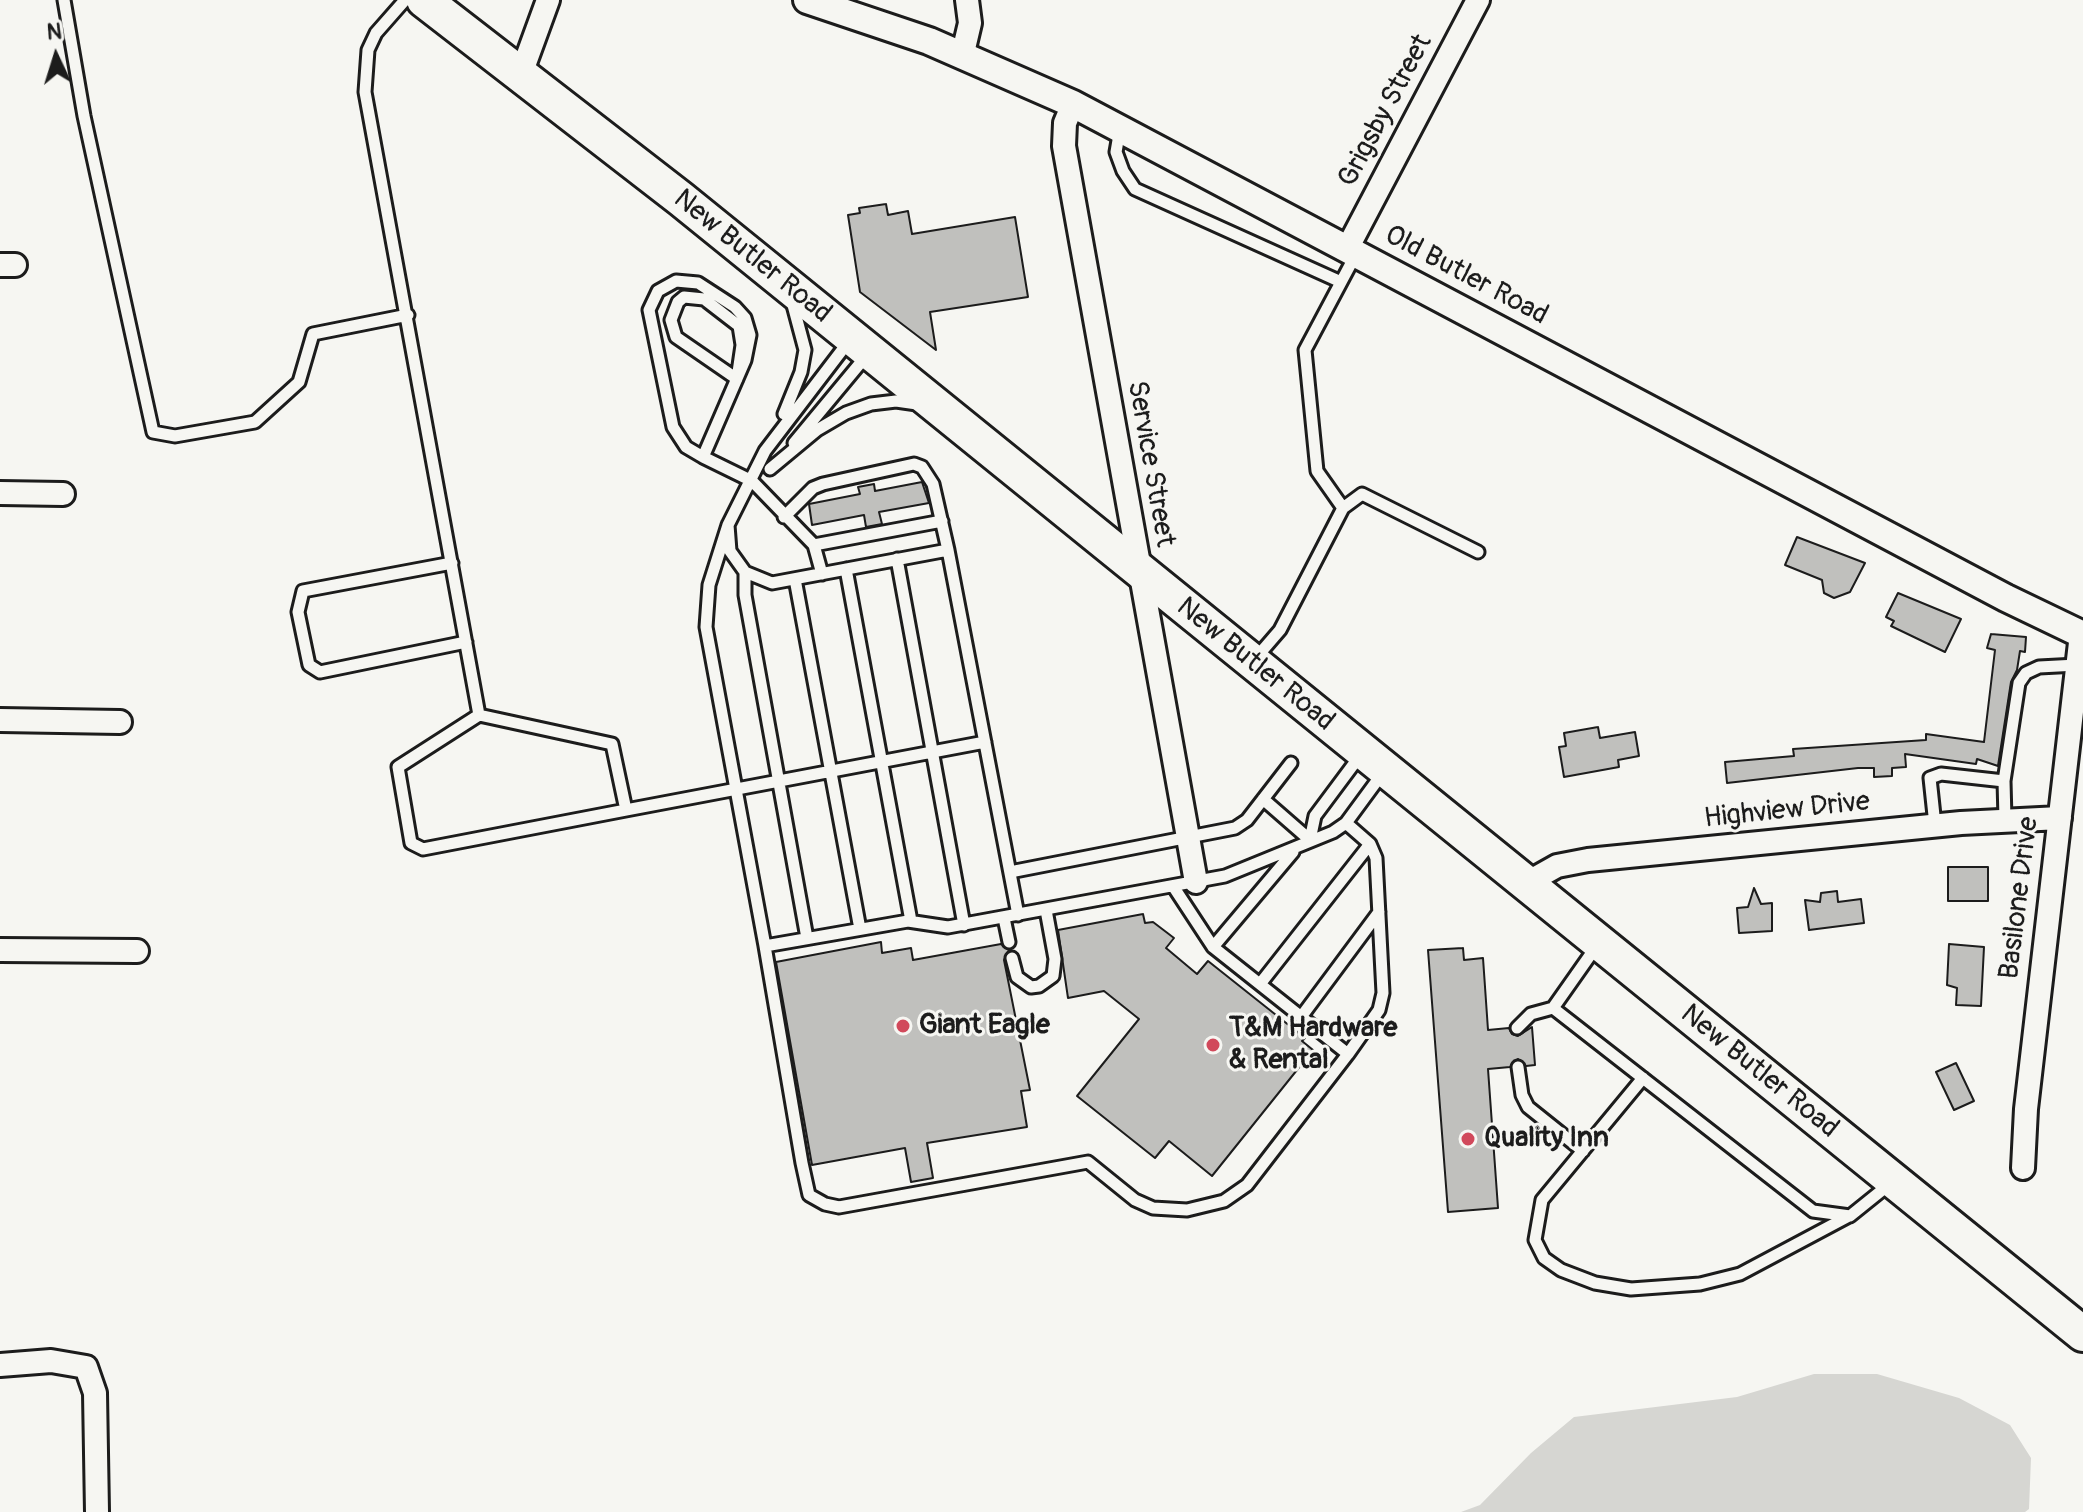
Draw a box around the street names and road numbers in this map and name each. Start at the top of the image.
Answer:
street label: Grigsby Street [1332,29,1440,193]
street label: New Butler Road [666,183,838,331]
street label: Old Butler Road [1379,219,1553,333]
street label: Service Street [1119,378,1181,550]
street label: New Butler Road [1169,591,1341,739]
street label: Highview Drive [1703,786,1871,836]
street label: Basilone Drive [1993,815,2047,981]
street label: New Butler Road [1673,998,1845,1146]

